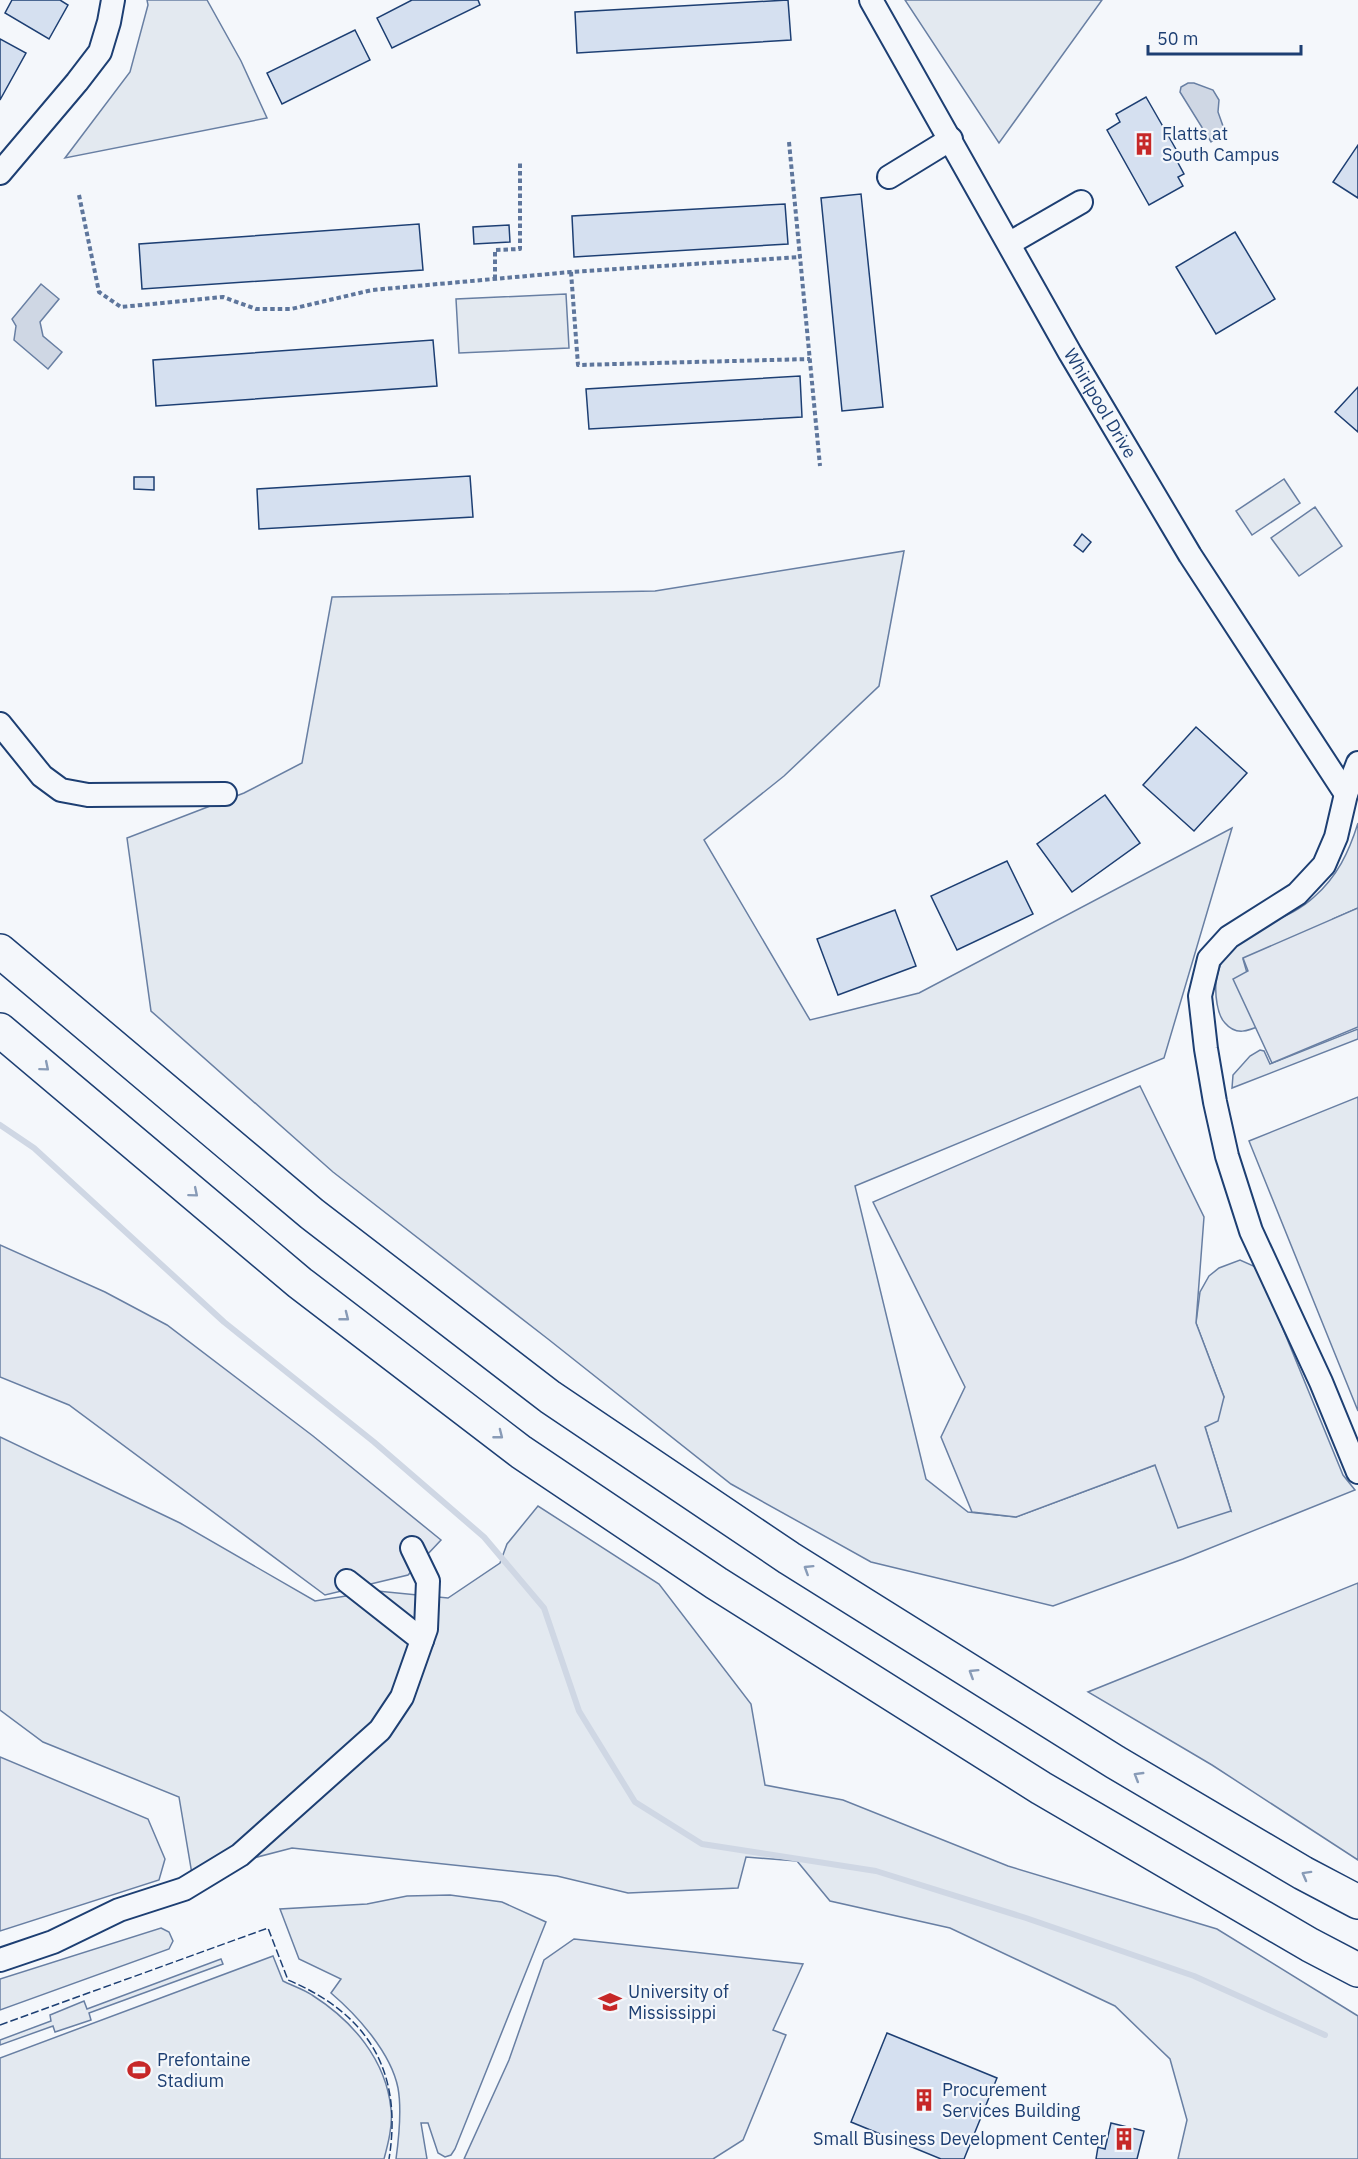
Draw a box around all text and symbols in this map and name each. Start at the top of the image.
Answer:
scale bar [1148,18,1301,56]
text: 50 m [1157,27,1199,50]
place label: Flatts at South Campus [1162,122,1280,166]
building icon: Flatts at South Campus [1131,131,1157,157]
street label: Whirlpool Drive [1059,344,1142,462]
one-way arrow [38,1060,49,1071]
one-way arrow [187,1186,198,1197]
one-way arrow [338,1309,349,1320]
one-way arrow [493,1428,504,1439]
one-way arrow [803,1566,814,1577]
one-way arrow [969,1668,979,1680]
one-way arrow [1134,1771,1144,1783]
one-way arrow [1302,1871,1313,1882]
place label: University of Mississippi [628,1980,729,2024]
school or university icon: University of Mississippi [597,1989,623,2015]
place label: Prefontaine Stadium [157,2048,251,2092]
sports icon: Prefontaine Stadium [126,2057,152,2083]
place label: Procurement Services Building [942,2078,1081,2122]
building icon: Procurement Services Building [911,2087,937,2113]
building icon: Small Business Development Center [1111,2126,1137,2152]
place label: Small Business Development Center [813,2127,1106,2150]

